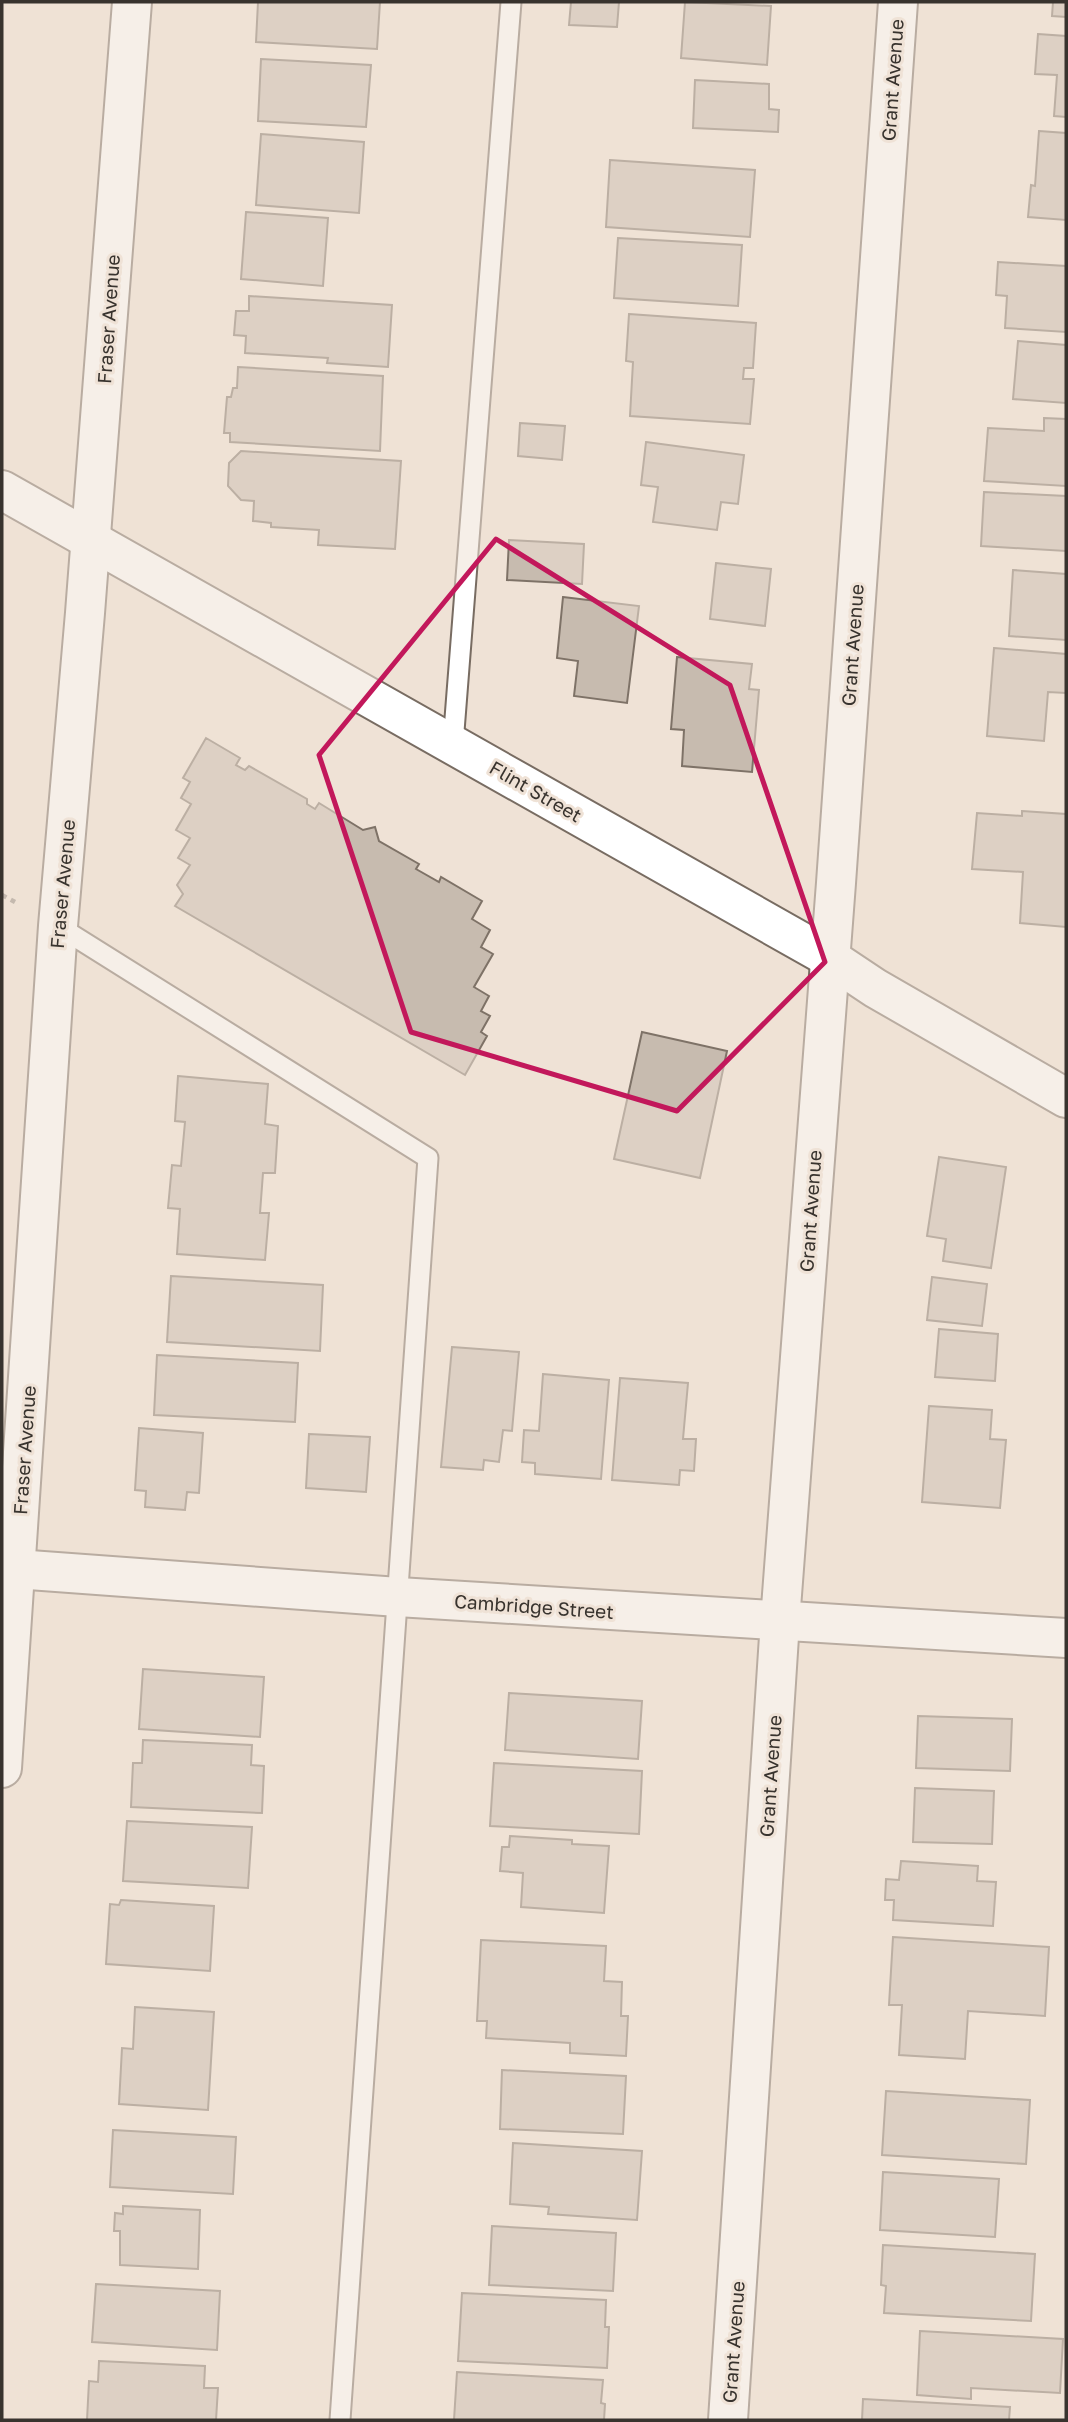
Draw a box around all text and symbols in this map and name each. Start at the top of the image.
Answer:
street label: Grant Avenue [876,18,908,142]
street label: Fraser Avenue [92,254,124,384]
street label: Grant Avenue [836,583,868,707]
street label: Flint Street [486,755,586,827]
street label: Fraser Avenue [45,818,79,950]
street label: Grant Avenue [794,1149,826,1273]
street label: Fraser Avenue [8,1385,40,1515]
street label: Cambridge Street [453,1589,615,1623]
street label: Grant Avenue [754,1714,786,1838]
street label: Grant Avenue [717,2280,749,2404]

